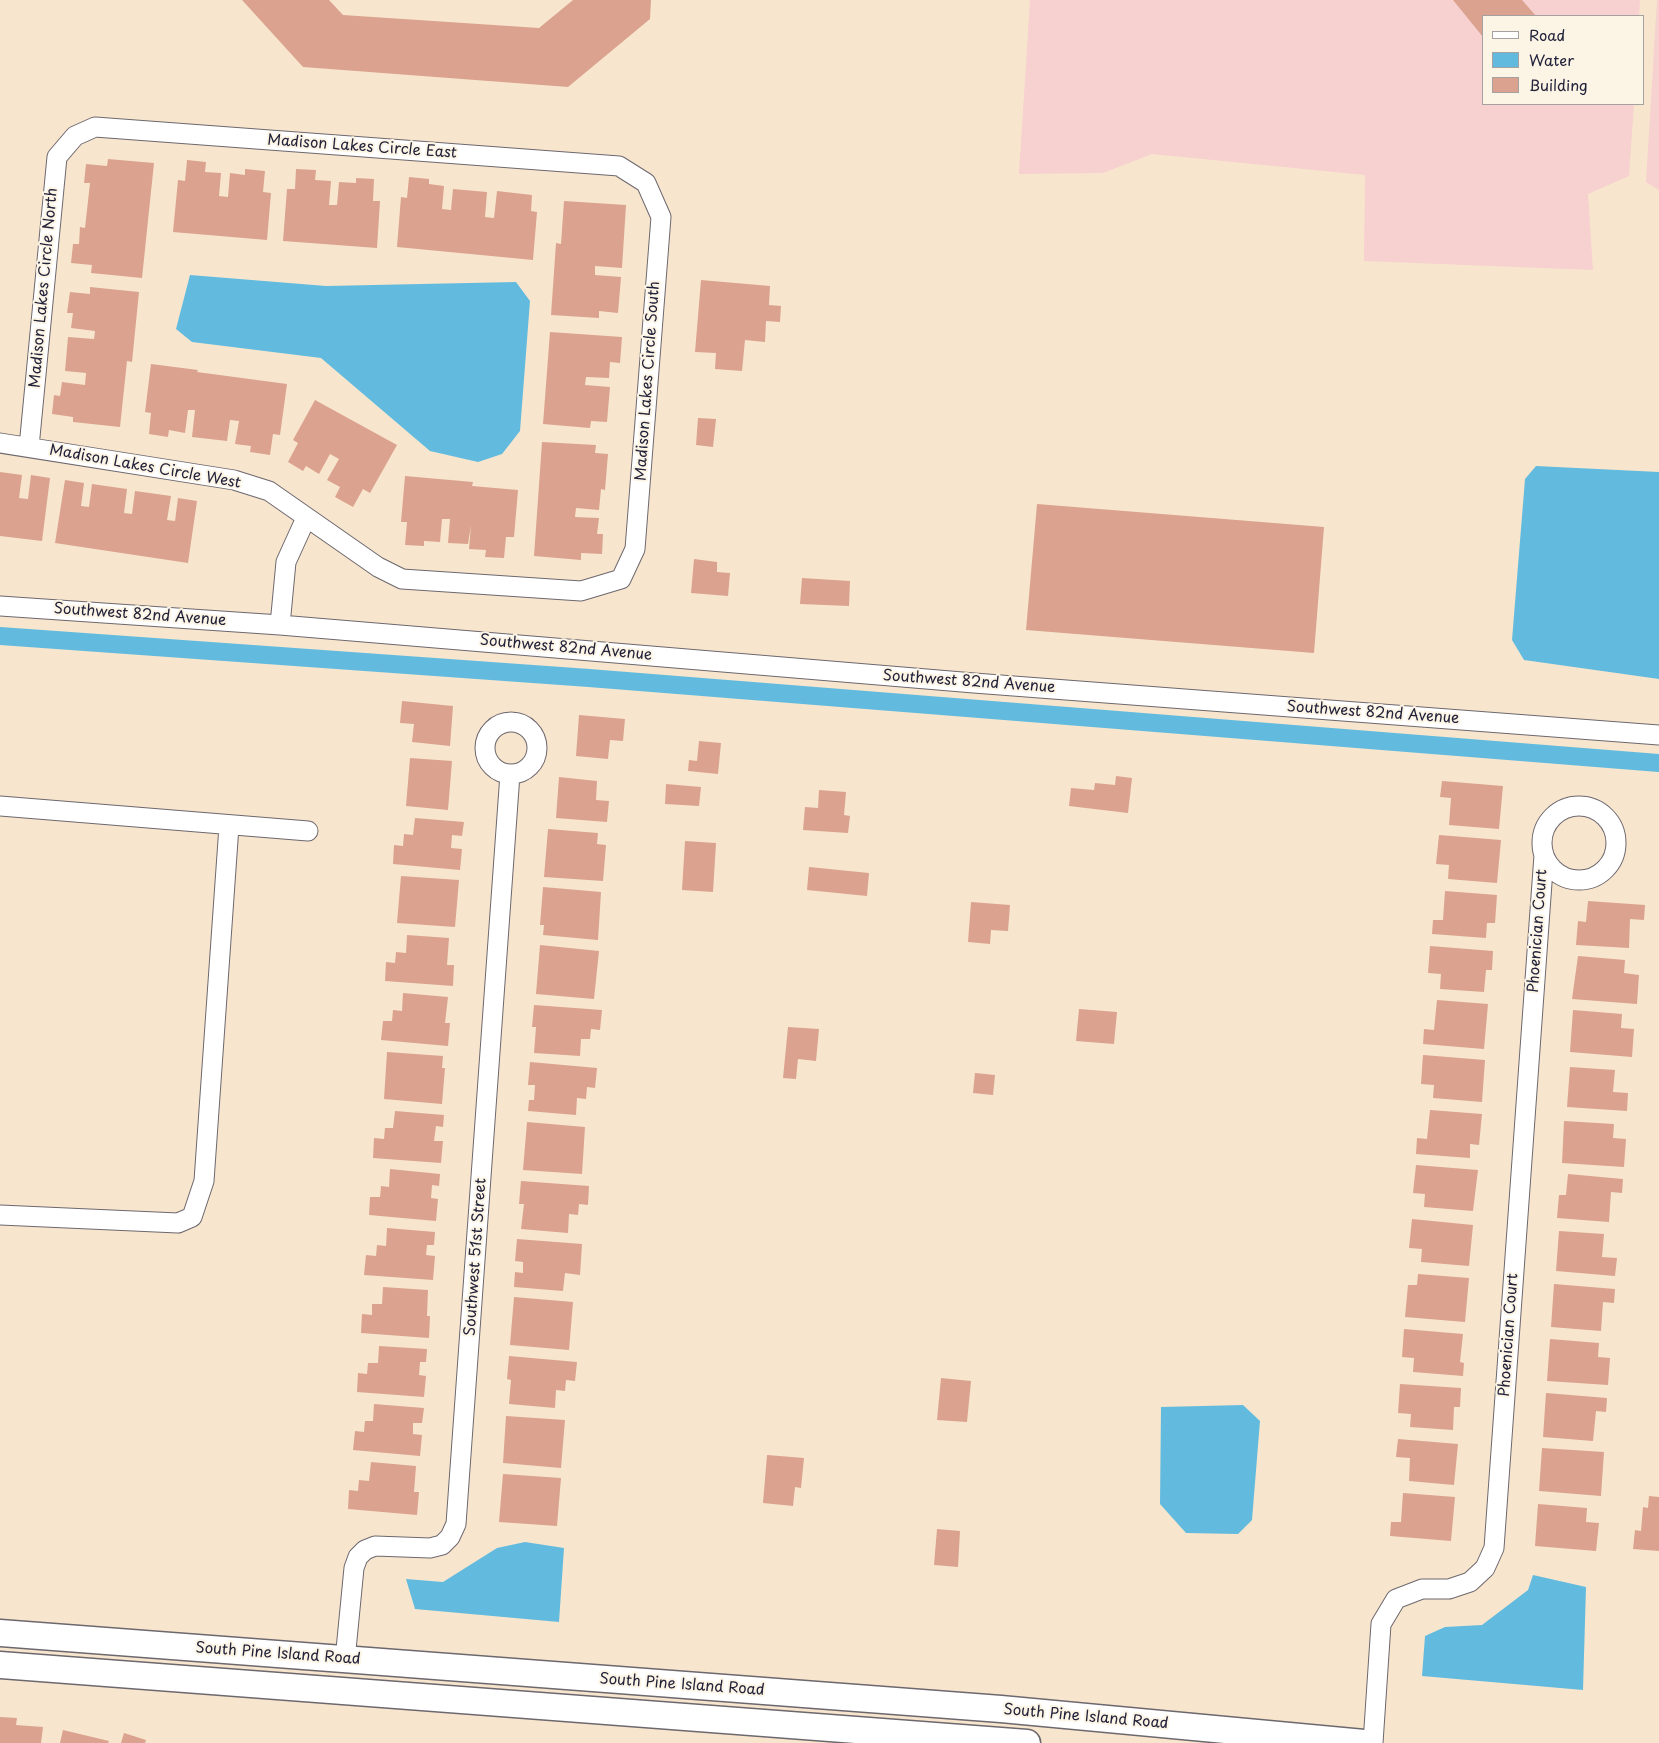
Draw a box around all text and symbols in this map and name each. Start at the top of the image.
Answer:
legend [1482,15,1644,105]
text: Road [1529,23,1565,46]
text: Water [1529,48,1574,71]
text: Building [1529,73,1588,96]
street label: Madison Lakes Circle East [267,131,457,163]
street label: Madison Lakes Circle North [26,187,62,389]
street label: Madison Lakes Circle South [632,281,664,481]
street label: Madison Lakes Circle West [48,441,242,493]
street label: Southwest 82nd Avenue [53,600,227,630]
street label: Southwest 82nd Avenue [479,632,653,664]
street label: Southwest 82nd Avenue [882,667,1056,697]
street label: Southwest 82nd Avenue [1286,698,1460,728]
street label: Phoenician Court [1525,869,1551,993]
street label: Southwest 51st Street [461,1177,491,1337]
street label: Phoenician Court [1496,1273,1522,1397]
street label: South Pine Island Road [195,1639,361,1669]
street label: South Pine Island Road [599,1670,765,1700]
street label: South Pine Island Road [1003,1701,1169,1733]

